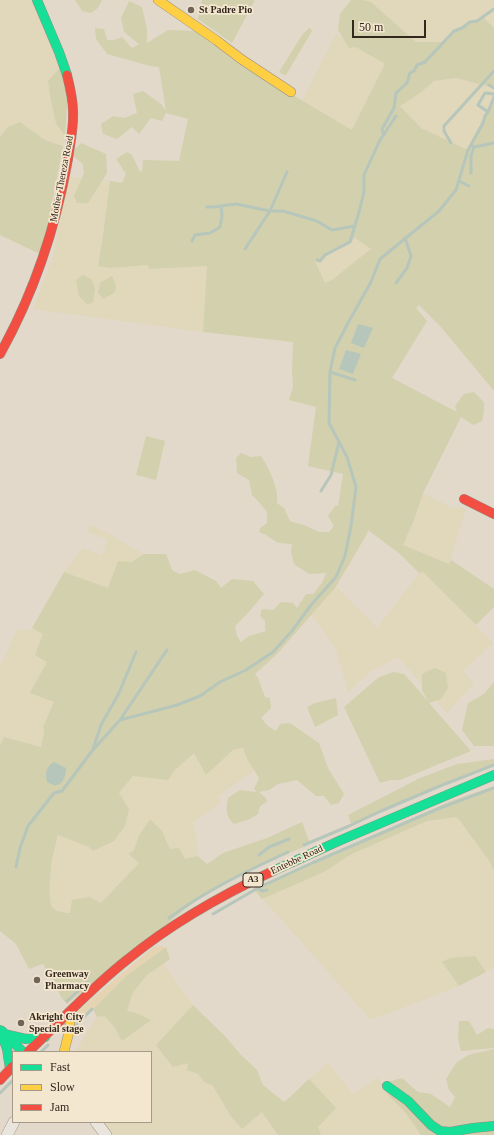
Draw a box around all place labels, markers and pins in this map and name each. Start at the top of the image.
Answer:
place label: St Padre Pio [199,4,252,16]
marker: St Padre Pio [186,5,196,15]
place label: Greenway Pharmacy [45,968,89,992]
marker: Greenway Pharmacy [32,975,42,985]
place label: Akright City Special stage [29,1011,84,1034]
marker: Akright City Special stage [16,1018,26,1028]

